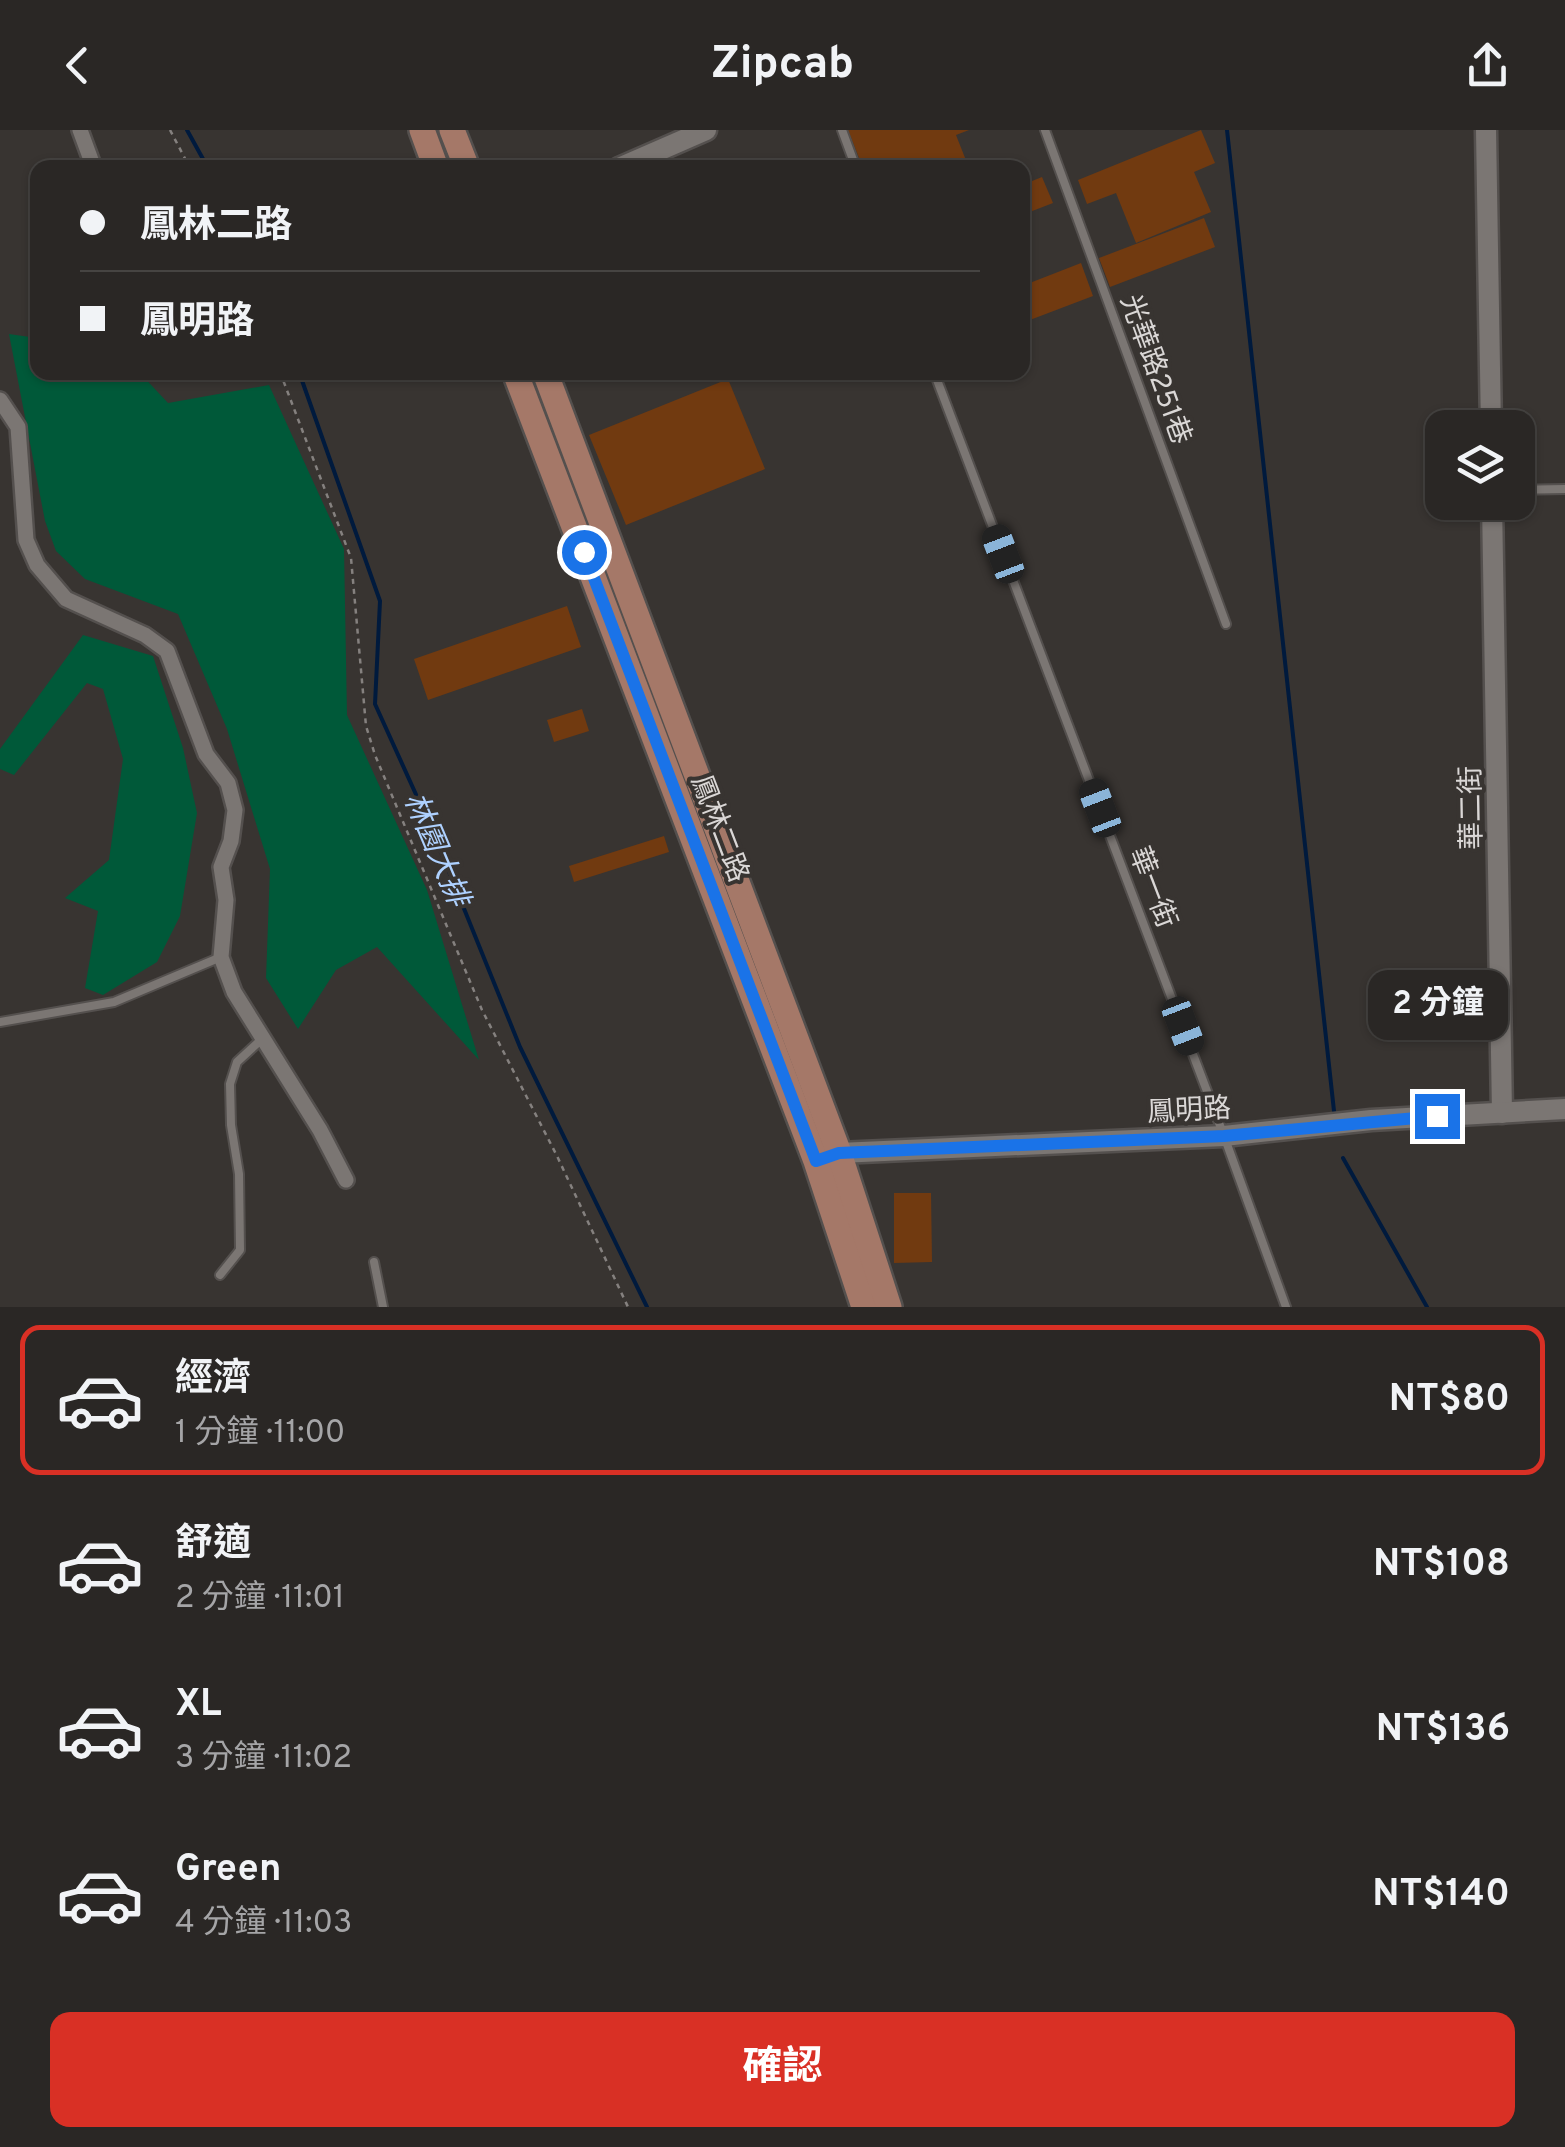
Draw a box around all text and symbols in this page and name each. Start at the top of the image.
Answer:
text: Zipcab [711,37,854,94]
icon: back [50,38,105,93]
icon: share [1460,38,1515,93]
text: 鳳林二路 [140,203,292,252]
street label: 光華路251巷 [1110,290,1198,450]
text: 鳳明路 [140,299,254,348]
map controls [1425,410,1535,520]
button: layers [1425,410,1535,520]
car [978,521,1028,587]
route start [562,530,607,575]
street label: 華二街 [1454,766,1492,850]
street label: 鳳林二路 [681,770,755,888]
car [1075,775,1125,841]
water label: 林園大排 [394,788,477,916]
street label: 華一街 [1119,842,1183,934]
callout: 2 分鐘 [1367,971,1507,1041]
text: 2 分鐘 [1392,985,1484,1025]
car [1158,993,1208,1059]
street label: 鳳明路 [1146,1092,1232,1132]
route end [1415,1094,1460,1139]
icon: car [55,1355,145,1445]
text: 經濟 [175,1356,251,1405]
text: NT$80 [1389,1376,1510,1425]
text: 1 分鐘 · 11:00 [175,1414,345,1454]
icon: car [55,1520,145,1610]
text: 舒適 [175,1521,251,1570]
text: NT$108 [1373,1541,1510,1590]
text: 2 分鐘 · 11:01 [175,1579,345,1619]
text: XL [175,1681,222,1730]
icon: car [55,1685,145,1775]
text: NT$136 [1376,1706,1510,1755]
text: 3 分鐘 · 11:02 [175,1739,352,1779]
text: Green [175,1846,281,1895]
icon: car [55,1850,145,1940]
text: NT$140 [1372,1871,1510,1920]
text: 4 分鐘 · 11:03 [175,1904,352,1944]
button: 確認 [50,2012,1515,2127]

